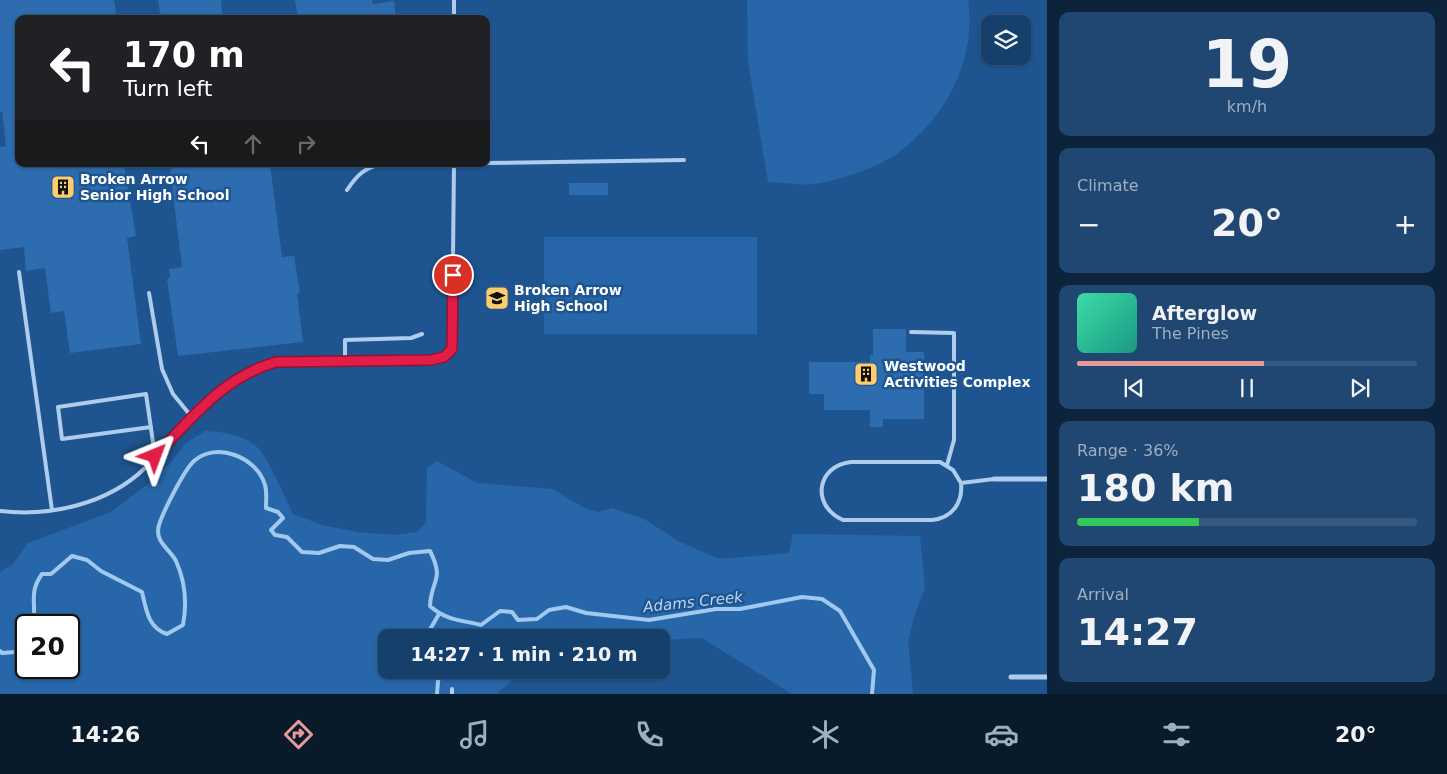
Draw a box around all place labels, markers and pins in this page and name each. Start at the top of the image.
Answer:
place label: Broken Arrow Senior High School [80,171,230,203]
building icon: Broken Arrow Senior High School [50,174,76,200]
pin [432,254,474,296]
place label: Broken Arrow High School [514,282,622,314]
school or university icon: Broken Arrow High School [484,285,510,311]
place label: Westwood Activities Complex [884,358,1031,390]
building icon: Westwood Activities Complex [853,361,879,387]

